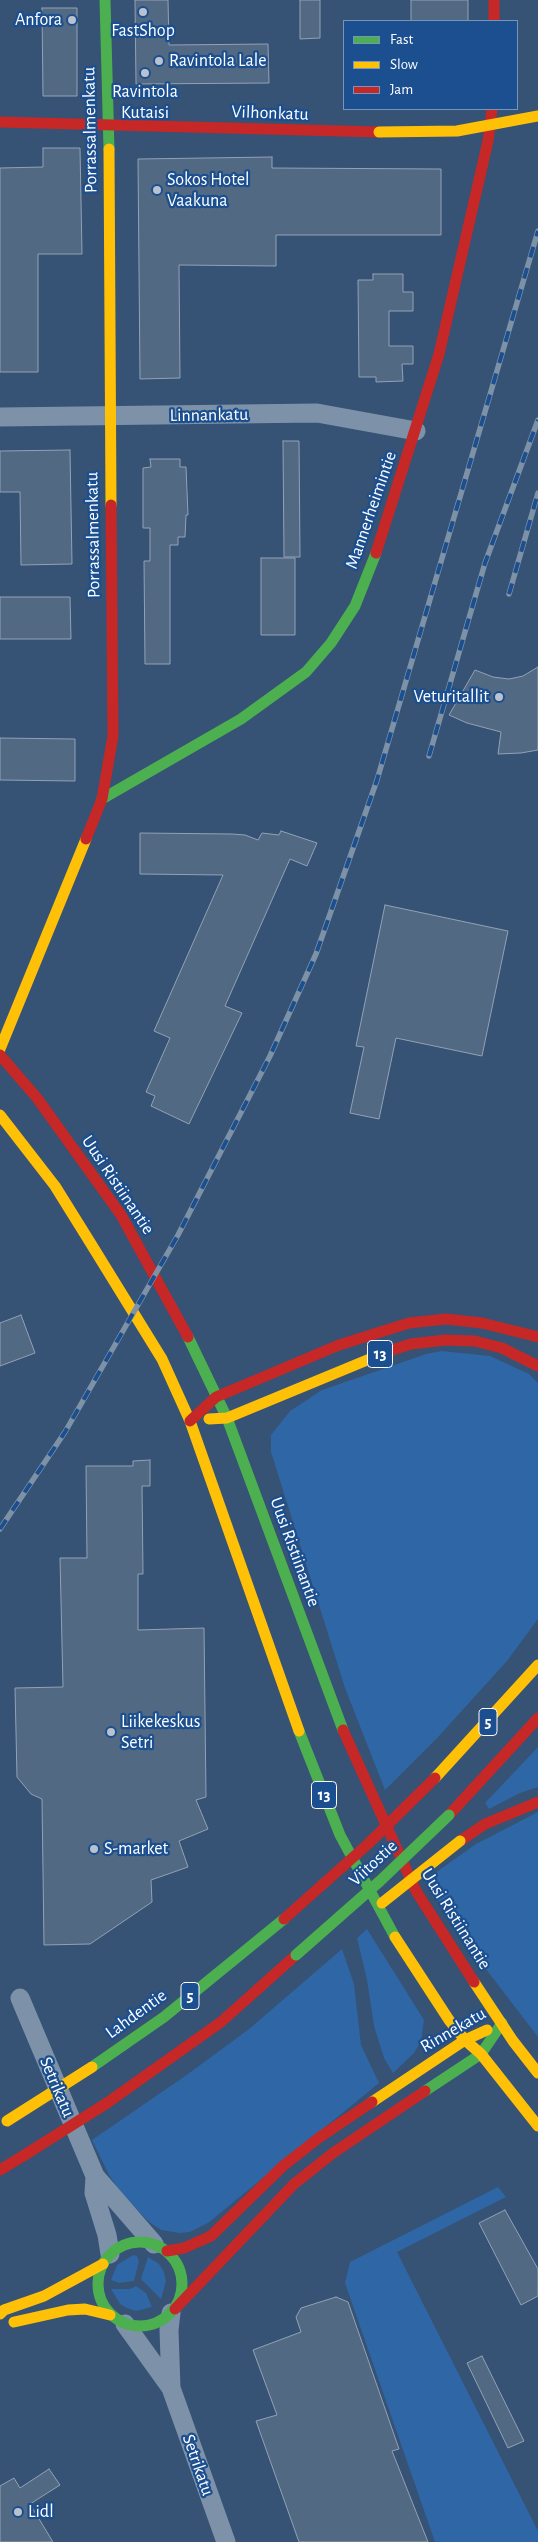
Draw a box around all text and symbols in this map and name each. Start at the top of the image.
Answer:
marker: FastShop [137,6,149,18]
place label: Anfora [15,9,62,31]
marker: Anfora [66,14,78,26]
place label: FastShop [111,20,175,42]
legend [343,20,518,110]
text: Fast [390,32,413,47]
place label: Ravintola Lale [169,50,267,72]
marker: Ravintola Lale [153,55,165,67]
text: Slow [390,57,418,72]
street label: Porrassalmenkatu [78,67,102,193]
marker: Ravintola Kutaisi [139,67,151,79]
place label: Ravintola Kutaisi [112,81,178,124]
text: Jam [390,82,413,97]
street label: Vilhonkatu [231,101,309,125]
place label: Sokos Hotel Vaakuna [167,169,249,212]
marker: Sokos Hotel Vaakuna [151,184,163,196]
street label: Linnankatu [169,404,249,426]
street label: Mannerheimintie [341,448,401,572]
street label: Porrassalmenkatu [81,472,105,598]
place label: Veturitallit [413,686,489,708]
marker: Veturitallit [493,691,505,703]
street label: Uusi Ristiinantie [77,1131,159,1239]
road number: 13 [368,1340,392,1368]
street label: Uusi Ristiinantie [265,1494,325,1610]
road number: 5 [479,1708,497,1735]
place label: Liikekeskus Setri [121,1711,200,1754]
marker: Liikekeskus Setri [105,1726,117,1738]
road number: 13 [312,1782,336,1808]
street label: Viitostie [344,1835,402,1891]
place label: S-market [104,1838,168,1860]
marker: S-market [88,1843,100,1855]
street label: Uusi Ristiinantie [416,1865,496,1973]
road number: 5 [181,1982,199,2010]
street label: Lahdentie [101,1985,171,2043]
street label: Rinnekatu [416,2003,490,2057]
street label: Setrikatu [35,2054,79,2120]
street label: Setrikatu [177,2431,219,2499]
place label: Lidl [28,2501,54,2523]
marker: Lidl [12,2506,24,2518]

